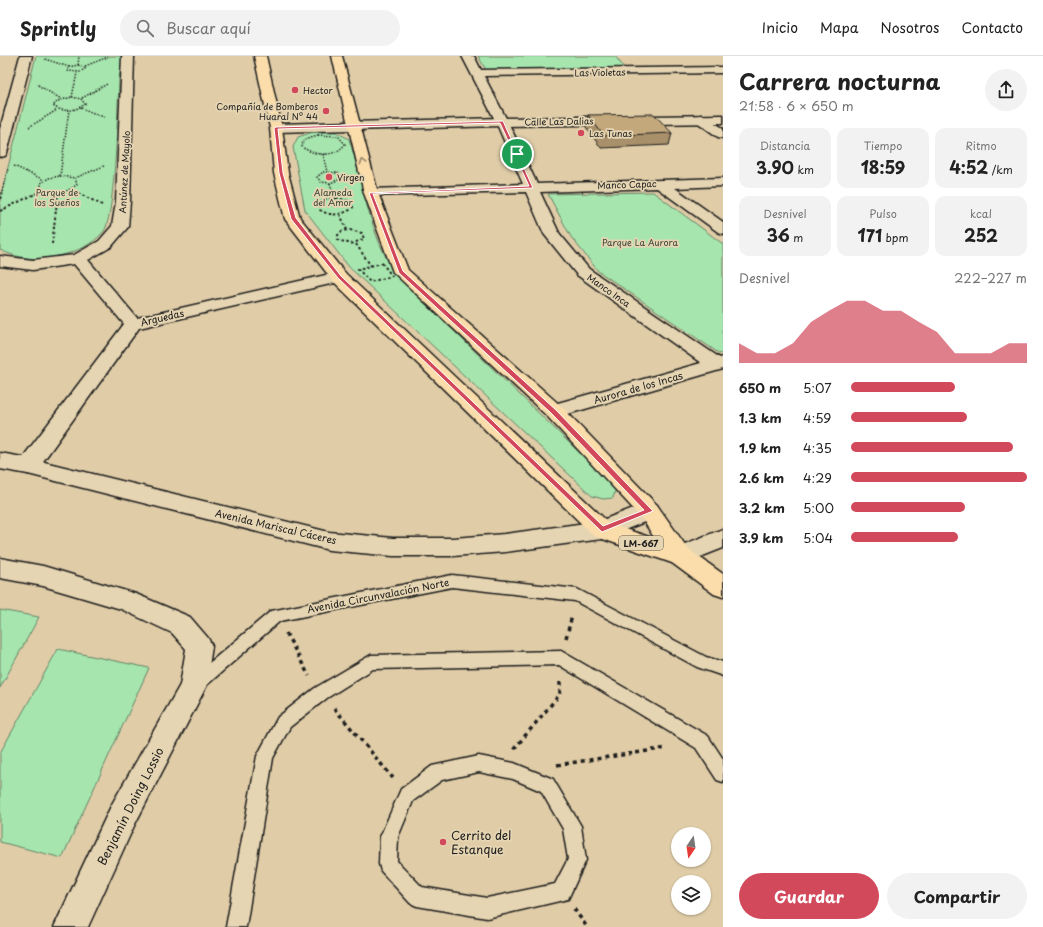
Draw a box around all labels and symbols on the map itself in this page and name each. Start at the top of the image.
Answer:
street label: Las Violetas [574,65,626,79]
place label: Hector [303,83,333,97]
marker: Hector [290,85,300,95]
place label: Compañía de Bomberos Huaral Nº 44 [216,99,318,123]
marker: Compañía de Bomberos Huaral Nº 44 [321,106,331,116]
street label: Calle Las Dalias [524,113,594,129]
place label: Las Tunas [589,126,632,140]
marker: Las Tunas [576,128,586,138]
street label: Antúnez de Mayolo [115,130,133,214]
pin [500,137,534,171]
one-way arrow [359,159,368,166]
place label: Virgen [337,170,365,184]
marker: Virgen [324,172,334,182]
street label: Manco Capac [597,176,657,192]
park label: Parque de los Sueños [34,185,80,209]
park label: Alameda del Amor [313,185,354,209]
park label: Parque La Aurora [602,235,679,249]
street label: Manco Inca [584,270,634,310]
street label: Arguedas [139,305,186,329]
street label: Aurora de los Incas [592,367,685,407]
street label: Avenida Mariscal Cáceres [214,505,339,547]
road number: LM-667 [619,536,663,550]
street label: Avenida Circunvalación Norte [306,574,450,616]
street label: Benjamín Doing Lossio [92,744,168,868]
place label: Cerrito del Estanque [451,826,511,858]
north arrow [671,827,711,867]
marker: Cerrito del Estanque [438,837,448,847]

